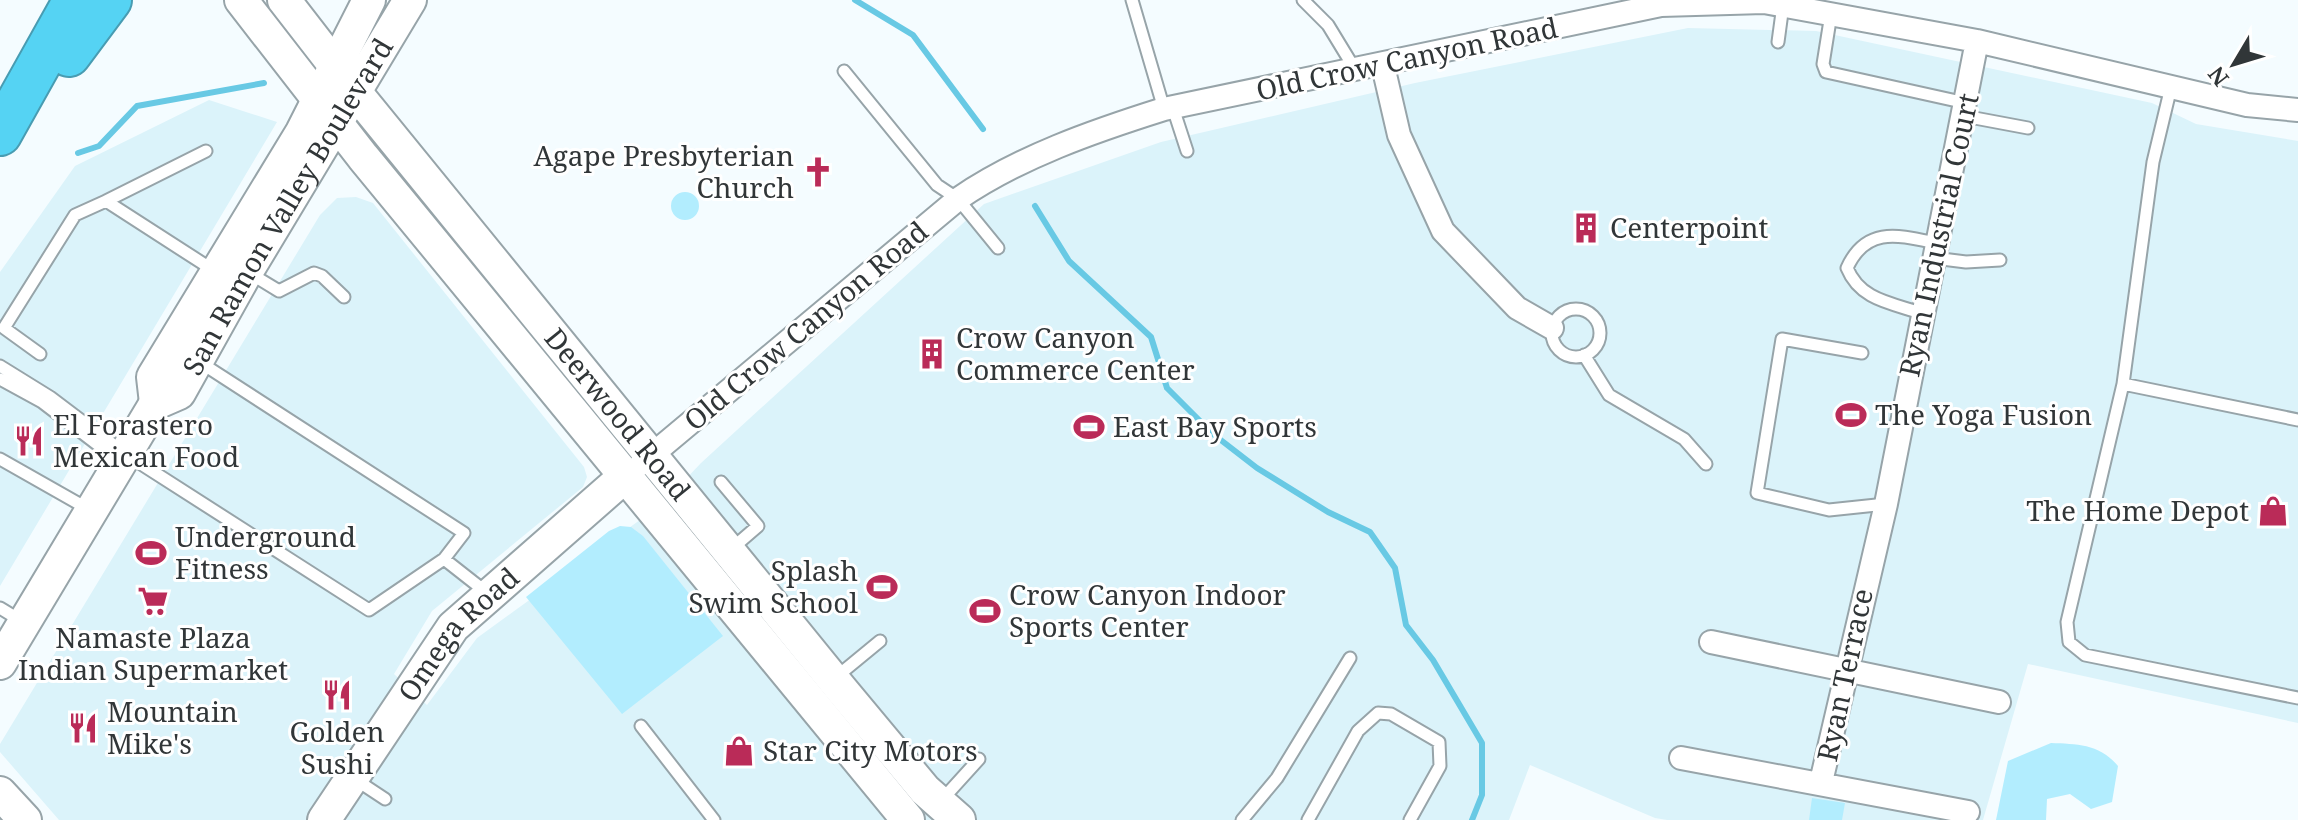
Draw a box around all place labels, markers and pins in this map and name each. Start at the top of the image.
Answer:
place label: Agape Presbyterian Church [534,136,794,206]
church icon: Agape Presbyterian Church [801,155,835,189]
place label: Centerpoint [1610,208,1769,246]
building icon: Centerpoint [1569,211,1603,245]
place label: Crow Canyon Commerce Center [956,318,1195,388]
building icon: Crow Canyon Commerce Center [915,337,949,371]
place label: The Yoga Fusion [1875,395,2092,433]
sports icon: The Yoga Fusion [1834,398,1868,432]
place label: El Forastero Mexican Food [53,405,239,475]
place label: East Bay Sports [1113,407,1317,445]
sports icon: East Bay Sports [1072,410,1106,444]
restaurant icon: El Forastero Mexican Food [12,424,46,458]
place label: The Home Depot [2026,491,2249,529]
shop icon: The Home Depot [2256,494,2290,528]
place label: Underground Fitness [175,517,356,587]
sports icon: Underground Fitness [134,536,168,570]
place label: Splash Swim School [688,551,858,621]
sports icon: Splash Swim School [865,570,899,604]
place label: Crow Canyon Indoor Sports Center [1009,575,1286,645]
supermarket icon: Namaste Plaza Indian Supermarket [136,584,170,618]
sports icon: Crow Canyon Indoor Sports Center [968,594,1002,628]
place label: Namaste Plaza Indian Supermarket [18,618,288,688]
restaurant icon: Golden Sushi [320,678,354,712]
place label: Mountain Mike's [107,692,238,762]
restaurant icon: Mountain Mike's [66,711,100,745]
place label: Golden Sushi [289,712,385,782]
place label: Star City Motors [763,731,978,769]
shop icon: Star City Motors [722,734,756,768]

